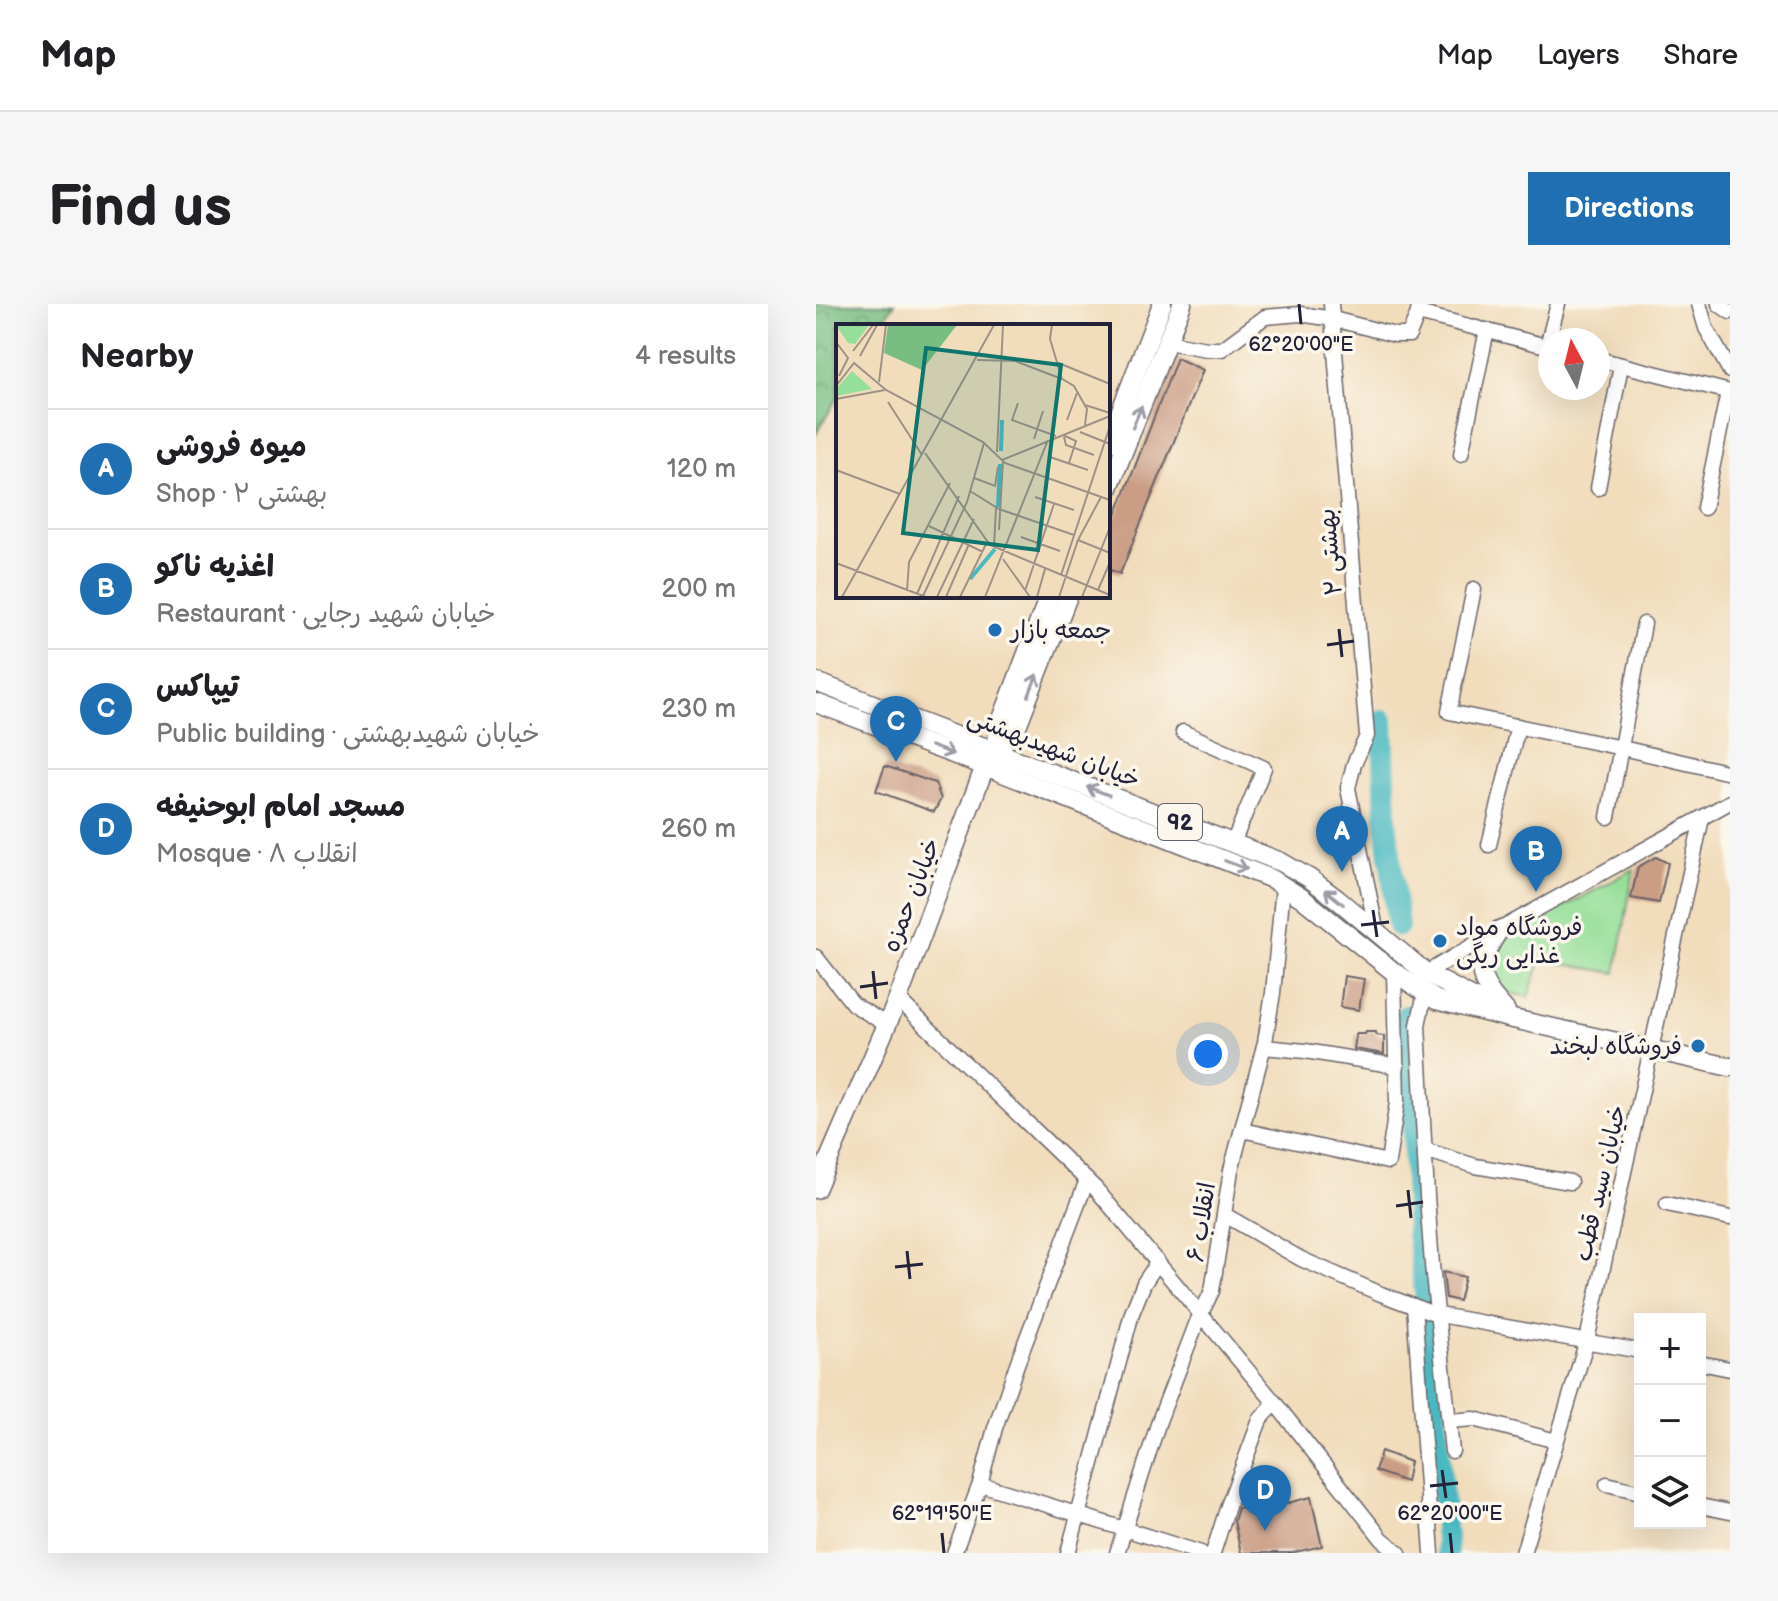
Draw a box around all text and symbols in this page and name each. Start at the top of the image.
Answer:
text: Map [40,33,116,78]
text: Map [1437,39,1493,72]
text: Layers [1537,39,1620,72]
text: Share [1664,39,1738,72]
button: Directions [1528,172,1730,245]
text: Find us [48,175,232,242]
inset map [836,324,1110,598]
north arrow [1538,328,1610,400]
text: 62°20'00"E [1249,333,1353,357]
text: Nearby [80,336,194,377]
text: 4 results [635,341,736,372]
one-way arrow [1131,405,1145,430]
text: میوه فروشی [156,429,307,465]
text: A [98,454,114,485]
text: 120 m [667,454,736,485]
text: Shop · بهشتی ۲ [156,479,327,510]
street label: بهشتی ۲ [1312,507,1349,597]
text: اغذیه ناکو [156,549,274,585]
text: B [97,574,115,605]
text: 200 m [662,574,736,605]
text: Restaurant · خیابان شهید رجایی [156,599,496,630]
place label: جمعه بازار [1009,616,1112,645]
marker: جمعه بازار [986,621,1004,639]
text: تیپاکس [156,669,239,705]
one-way arrow [1027,673,1041,698]
text: C [97,694,115,725]
text: 230 m [661,694,736,725]
pin: C [870,696,922,762]
street label: خیابان شهیدبهشتی [964,702,1144,795]
text: Public building · خیابان شهیدبهشتی [156,719,540,750]
one-way arrow [929,744,954,758]
one-way arrow [1086,783,1111,797]
text: مسجد امام ابوحنیفه [156,789,406,825]
road number: 92 [1158,804,1202,840]
pin: A [1316,806,1368,872]
text: D [97,814,115,845]
text: 260 m [661,814,736,845]
pin: B [1510,826,1562,892]
street label: خیابان حمزه [876,834,946,956]
text: Mosque · انقلاب ۸ [156,839,358,870]
one-way arrow [1223,859,1248,873]
one-way arrow [1324,888,1345,906]
place label: فروشگاه مواد غذایی ریگی [1456,913,1583,970]
marker: فروشگاه مواد غذایی ریگی [1431,932,1449,950]
place label: فروشگاه لبخند [1550,1032,1682,1061]
your location [1188,1034,1228,1074]
marker: فروشگاه لبخند [1689,1037,1707,1055]
street label: خیابان سید قطب [1568,1102,1633,1264]
street label: انقلاب ۶ [1181,1180,1222,1264]
map controls [1634,1313,1706,1529]
button: + [1634,1313,1706,1385]
button: − [1634,1385,1706,1457]
button: layers [1634,1457,1706,1529]
pin: D [1239,1465,1291,1531]
text: 62°19'50"E [892,1502,992,1526]
text: 62°20'00"E [1398,1502,1502,1526]

